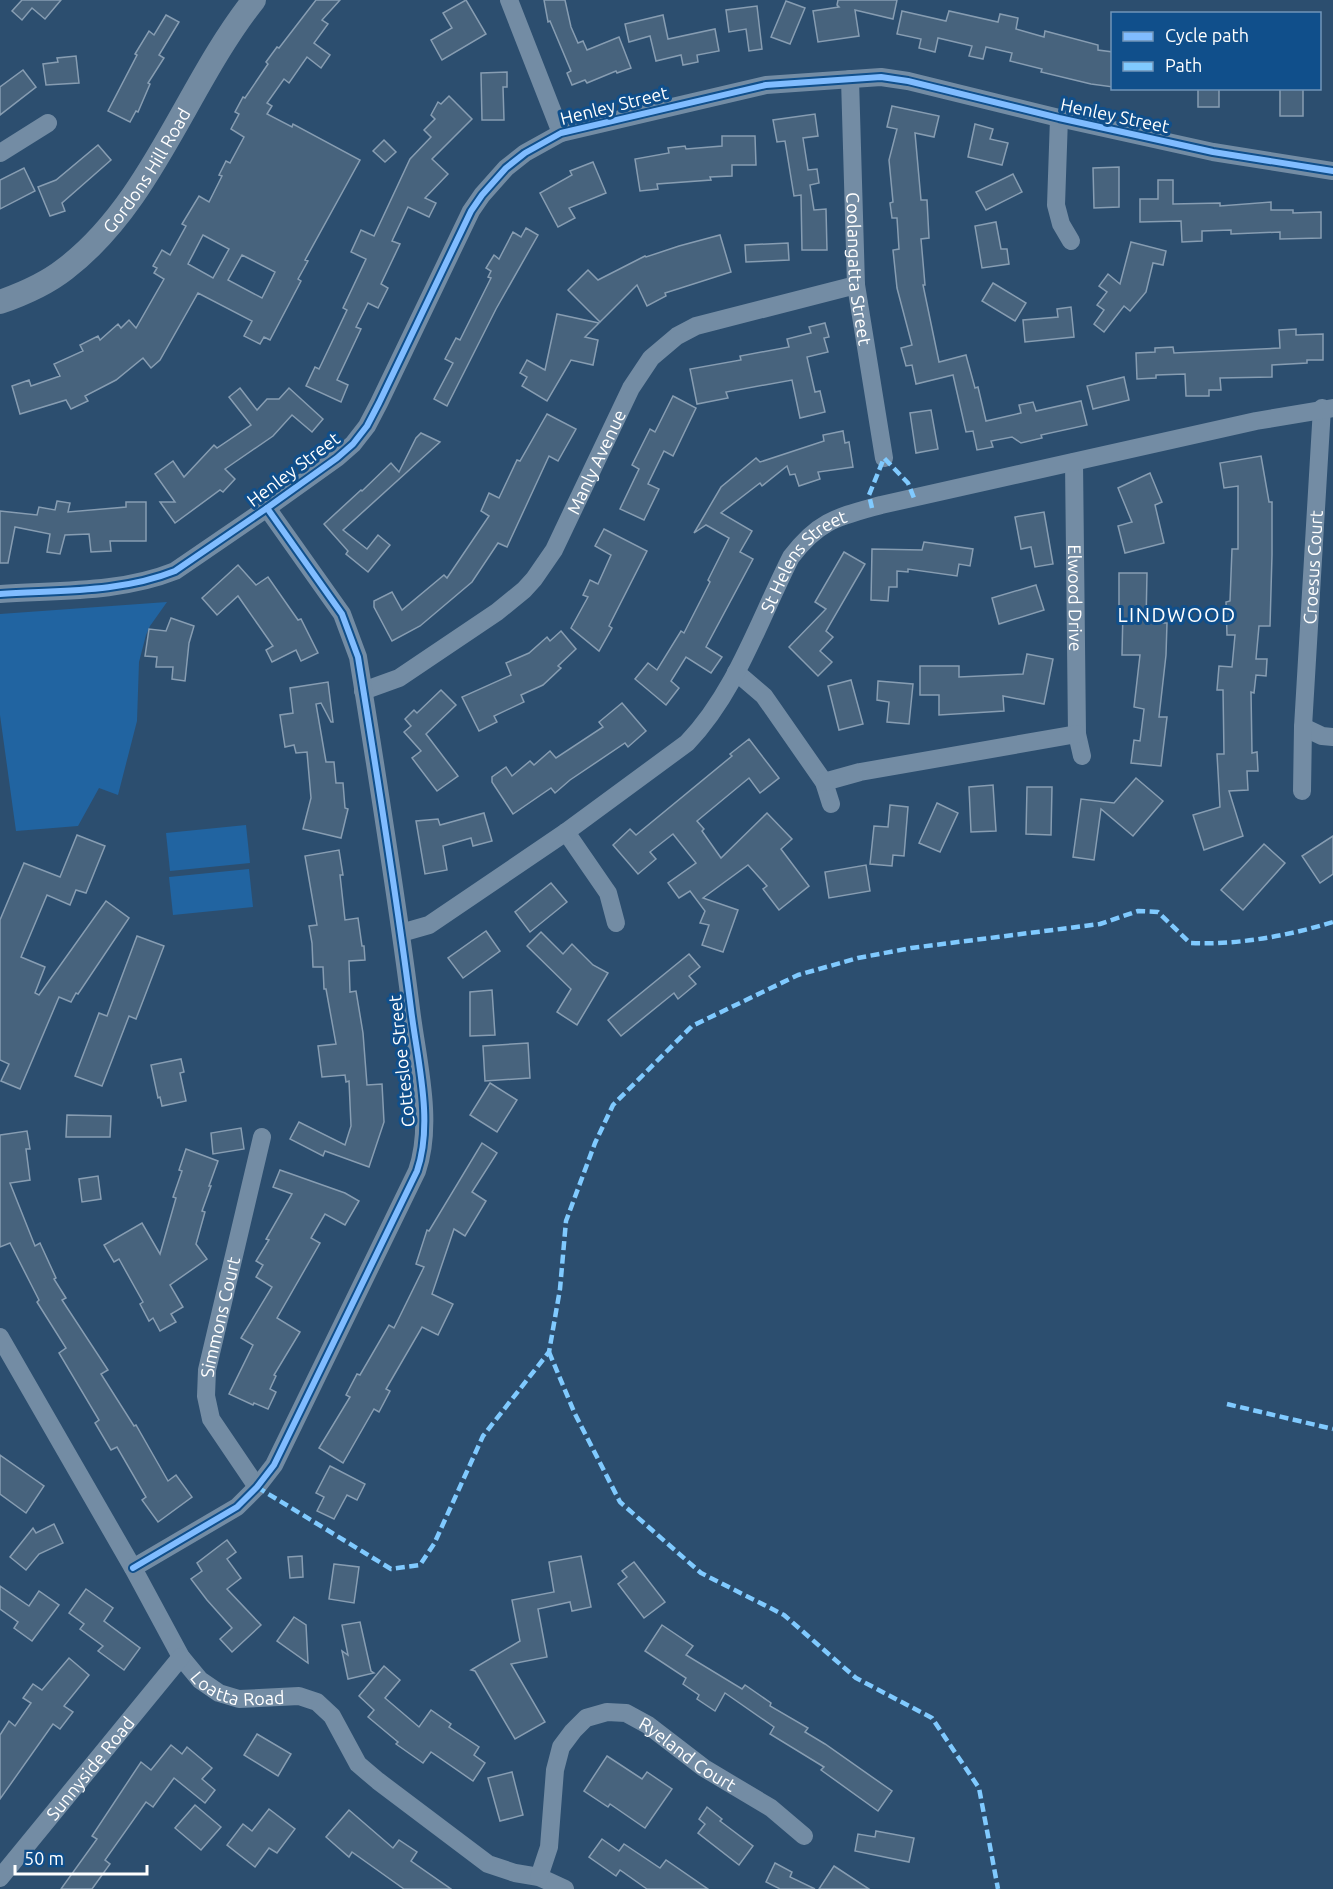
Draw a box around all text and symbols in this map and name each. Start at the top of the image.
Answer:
legend [1111,12,1321,90]
text: Cycle path [1165,25,1249,45]
text: Path [1165,55,1202,75]
street label: Henley Street [558,82,670,128]
street label: Henley Street [1059,94,1171,136]
street label: Gordons Hill Road [98,105,194,237]
street label: Coolangatta Street [843,192,876,347]
street label: Manly Avenue [563,406,629,517]
street label: Henley Street [243,428,343,510]
street label: St Helens Street [756,506,849,616]
street label: Croesus Court [1299,510,1326,625]
street label: Elwood Drive [1065,544,1086,652]
district label: LINDWOOD [1117,603,1237,626]
street label: Cottesloe Street [384,994,418,1128]
street label: Simmons Court [197,1255,243,1378]
street label: Loatta Road [187,1667,285,1709]
street label: Ryeland Court [636,1712,740,1795]
street label: Sunnyside Road [42,1713,138,1824]
scale bar [15,1838,147,1876]
text: 50 m [24,1848,64,1868]

